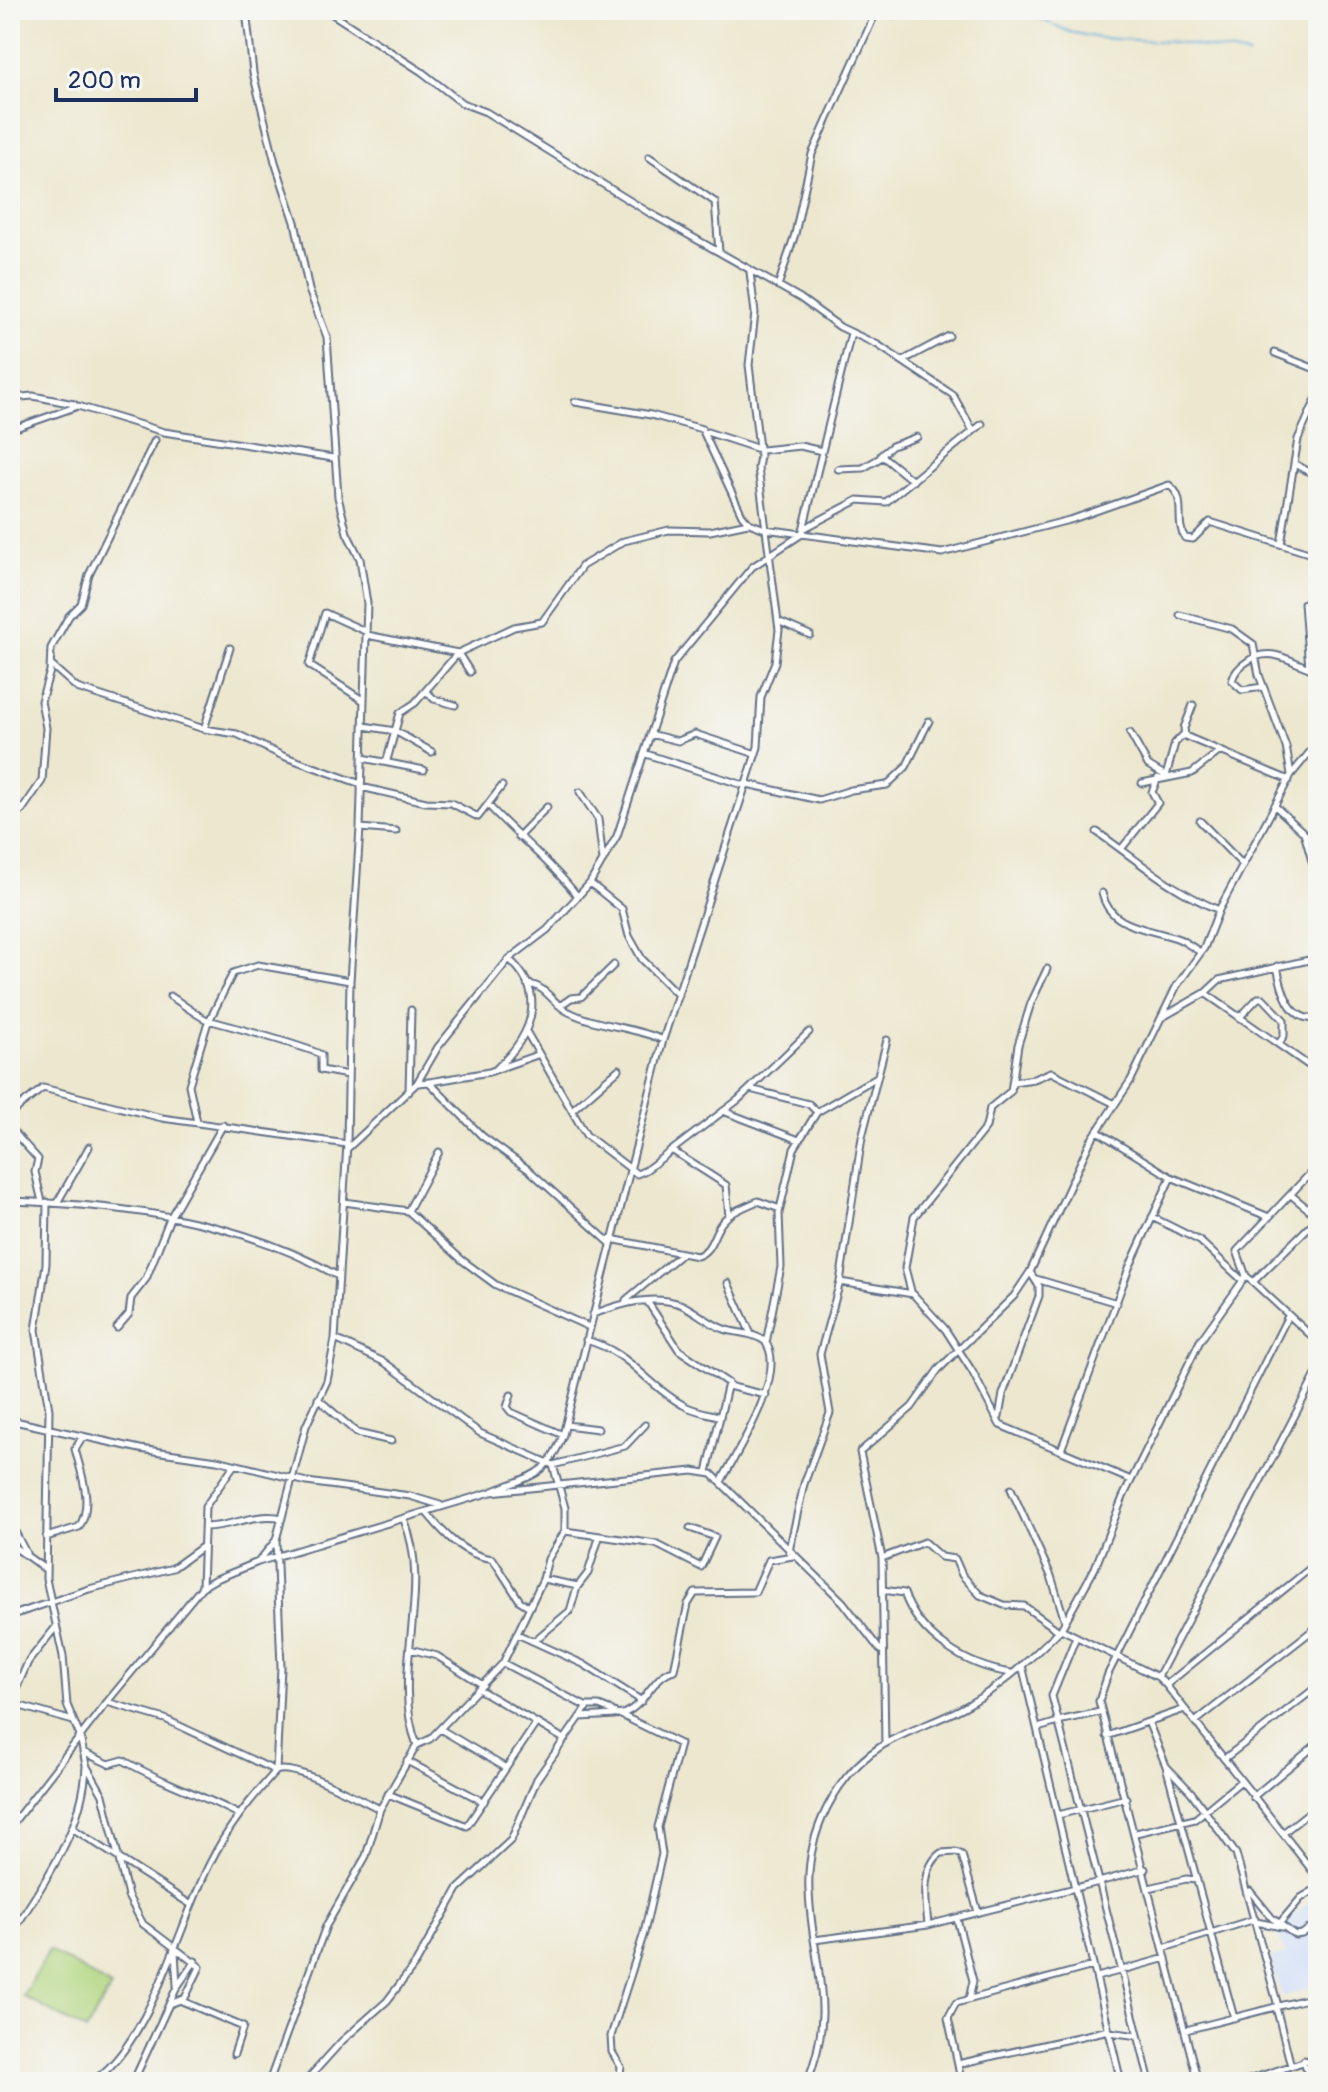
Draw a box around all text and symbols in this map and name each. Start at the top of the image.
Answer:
scale bar [56,52,196,102]
text: 200 m [68,66,141,95]

